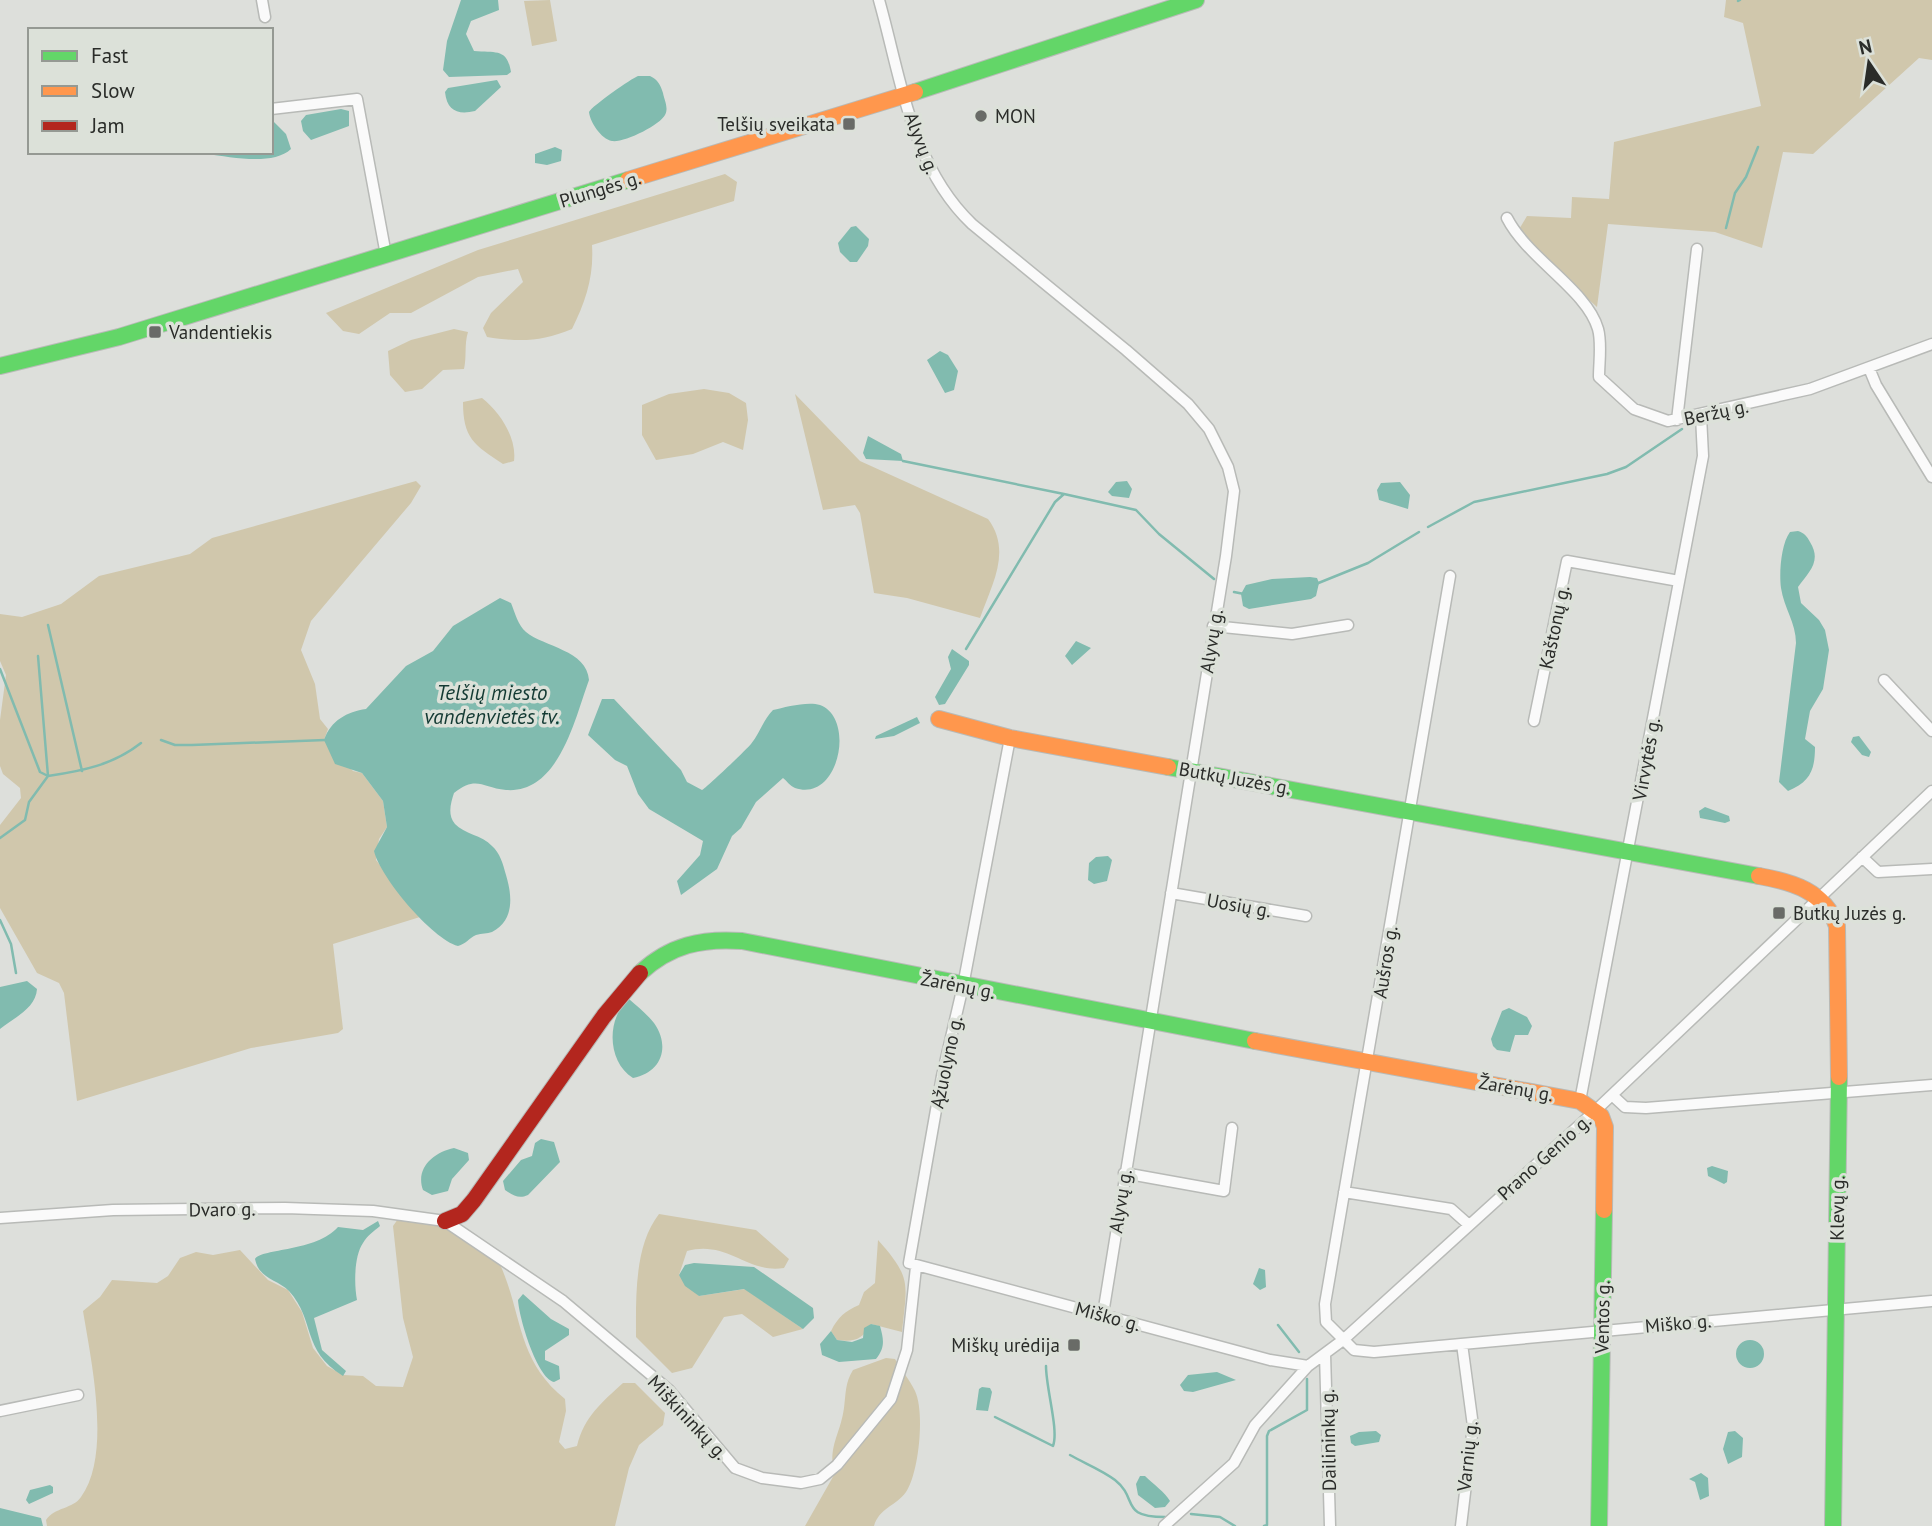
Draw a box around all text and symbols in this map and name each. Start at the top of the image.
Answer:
legend [28,28,273,154]
north arrow [1834,28,1904,98]
text: N [1856,33,1874,60]
text: Fast [91,42,128,69]
text: Slow [91,77,135,104]
place label: MON [995,104,1036,128]
marker: MON [973,108,989,124]
street label: Alyvų g. [899,109,945,177]
text: Jam [90,112,125,139]
place label: Telšių sveikata [717,112,835,136]
marker: Telšių sveikata [841,116,857,132]
street label: Plungės g. [556,165,644,213]
place label: Vandentiekis [168,320,272,344]
marker: Vandentiekis [147,324,163,340]
street label: Beržų g. [1682,393,1750,431]
street label: Kaštonų g. [1533,583,1575,671]
street label: Alyvų g. [1194,607,1228,675]
water label: Telšių miesto vandenvietės tv. [424,679,560,730]
street label: Virvytės g. [1627,716,1665,803]
street label: Butkų Juzės g. [1177,756,1293,800]
street label: Uosių g. [1205,888,1273,922]
place label: Butkų Juzės g. [1793,901,1906,925]
marker: Butkų Juzės g. [1771,905,1787,921]
street label: Aušros g. [1367,924,1403,1000]
street label: Žarėnų g. [919,966,997,1004]
street label: Ąžuolyno g. [924,1014,968,1110]
street label: Žarėnų g. [1477,1070,1555,1106]
street label: Prano Genio g. [1492,1109,1596,1205]
street label: Alyvų g. [1103,1167,1137,1235]
street label: Klevų g. [1824,1175,1850,1241]
street label: Dvaro g. [188,1196,256,1222]
street label: Ventos g. [1589,1280,1615,1355]
street label: Miško g. [1073,1296,1143,1336]
street label: Miško g. [1644,1308,1712,1338]
place label: Miškų urėdija [951,1333,1060,1357]
marker: Miškų urėdija [1066,1337,1082,1353]
street label: Miškininkų g. [643,1370,733,1464]
street label: Dailininkų g. [1315,1389,1341,1491]
street label: Varnių g. [1451,1420,1483,1493]

